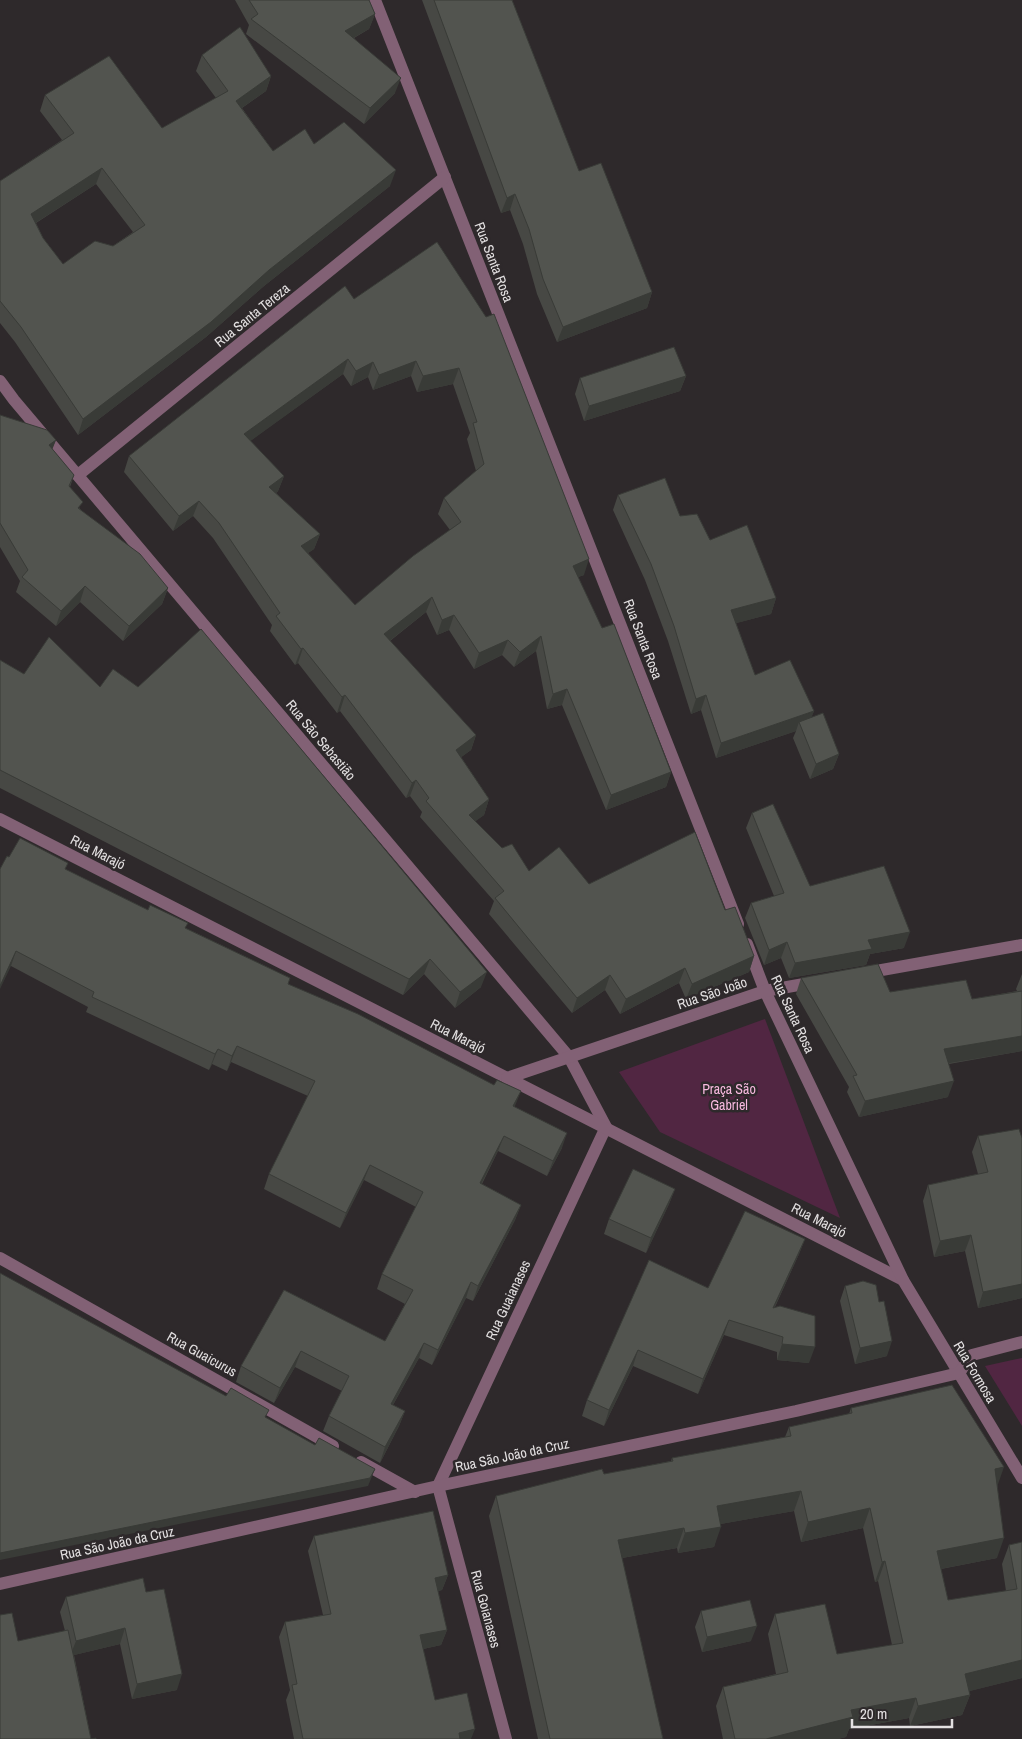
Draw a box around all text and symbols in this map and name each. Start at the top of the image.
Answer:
street label: Rua Santa Rosa [471,219,518,305]
street label: Rua Santa Tereza [211,279,294,351]
street label: Rua Santa Rosa [620,596,667,682]
street label: Rua São Sebastião [282,696,360,784]
street label: Rua Marajó [67,831,129,873]
street label: Rua Santa Rosa [767,972,819,1057]
street label: Rua São João [675,973,749,1013]
street label: Rua Marajó [427,1015,489,1057]
park label: Praça São Gabriel [702,1080,756,1114]
street label: Rua Marajó [788,1199,850,1241]
street label: Rua Guaianases [482,1257,534,1343]
street label: Rua Guaicurus [164,1327,240,1381]
street label: Rua Formosa [950,1338,1001,1407]
street label: Rua São João da Cruz [453,1434,571,1476]
street label: Rua São João da Cruz [58,1522,176,1564]
street label: Rua Goianases [467,1568,505,1650]
scale bar [852,1696,952,1728]
text: 20 m [860,1703,887,1724]

